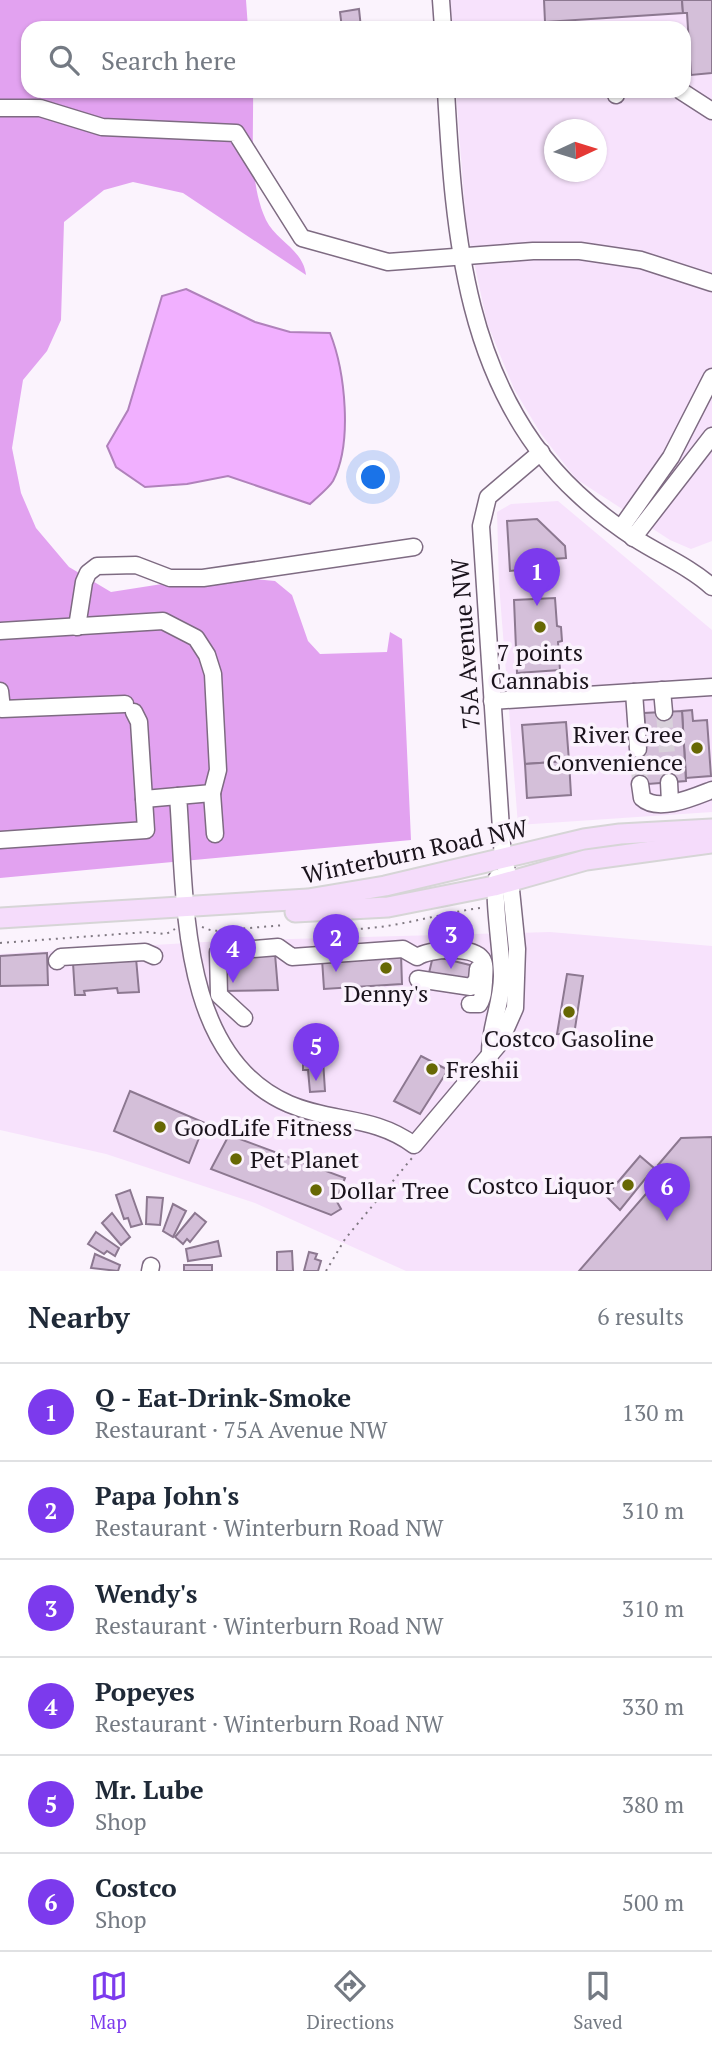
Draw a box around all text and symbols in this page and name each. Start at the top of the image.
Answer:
search box [21,21,691,98]
icon: search [45,41,83,79]
text: Search here [101,43,236,77]
north arrow [544,119,607,182]
your location [356,460,390,494]
pin: 1 [514,548,560,606]
street label: 75A Avenue NW [443,557,487,731]
marker: 7 points Cannabis [532,619,548,635]
place label: 7 points Cannabis [491,636,589,696]
place label: River Cree Convenience [546,718,683,778]
marker: River Cree Convenience [689,740,705,756]
street label: Winterburn Road NW [299,811,531,891]
pin: 3 [428,911,474,969]
pin: 2 [313,914,359,972]
pin: 4 [210,925,256,983]
marker: Denny's [378,960,394,976]
place label: Denny's [344,977,428,1009]
marker: Costco Gasoline [561,1004,577,1020]
place label: Costco Gasoline [484,1022,654,1054]
pin: 5 [293,1023,339,1081]
place label: Freshii [446,1053,519,1085]
marker: Freshii [424,1061,440,1077]
place label: GoodLife Fitness [174,1111,353,1143]
marker: GoodLife Fitness [152,1119,168,1135]
place label: Pet Planet [250,1143,359,1175]
marker: Pet Planet [228,1151,244,1167]
pin: 6 [644,1163,690,1221]
place label: Costco Liquor [467,1169,615,1201]
place label: Dollar Tree [330,1174,449,1206]
marker: Costco Liquor [620,1177,636,1193]
marker: Dollar Tree [308,1182,324,1198]
text: Nearby [28,1297,130,1337]
text: 6 results [597,1301,684,1332]
text: Q - Eat-Drink-Smoke [95,1380,351,1414]
text: 1 [45,1397,58,1428]
text: 130 m [622,1397,684,1428]
text: Restaurant · 75A Avenue NW [95,1414,388,1445]
text: Papa John's [95,1478,239,1512]
text: 2 [45,1495,58,1526]
text: 310 m [622,1495,684,1526]
text: Restaurant · Winterburn Road NW [95,1512,443,1543]
text: Wendy's [95,1576,197,1610]
text: 3 [45,1593,58,1624]
text: 310 m [622,1593,684,1624]
text: Restaurant · Winterburn Road NW [95,1610,443,1641]
text: Popeyes [95,1674,195,1708]
text: 4 [45,1691,58,1722]
text: 330 m [622,1691,684,1722]
text: Restaurant · Winterburn Road NW [95,1708,443,1739]
text: Mr. Lube [95,1772,204,1806]
text: 5 [45,1789,58,1820]
text: 380 m [622,1789,684,1820]
text: Shop [95,1806,147,1837]
text: Costco [95,1870,177,1904]
text: 6 [45,1887,58,1918]
text: 500 m [622,1887,684,1918]
text: Shop [95,1904,147,1935]
tab: Map [90,1967,128,2034]
tab: Directions [307,1967,394,2034]
tab: Saved [573,1967,622,2034]

